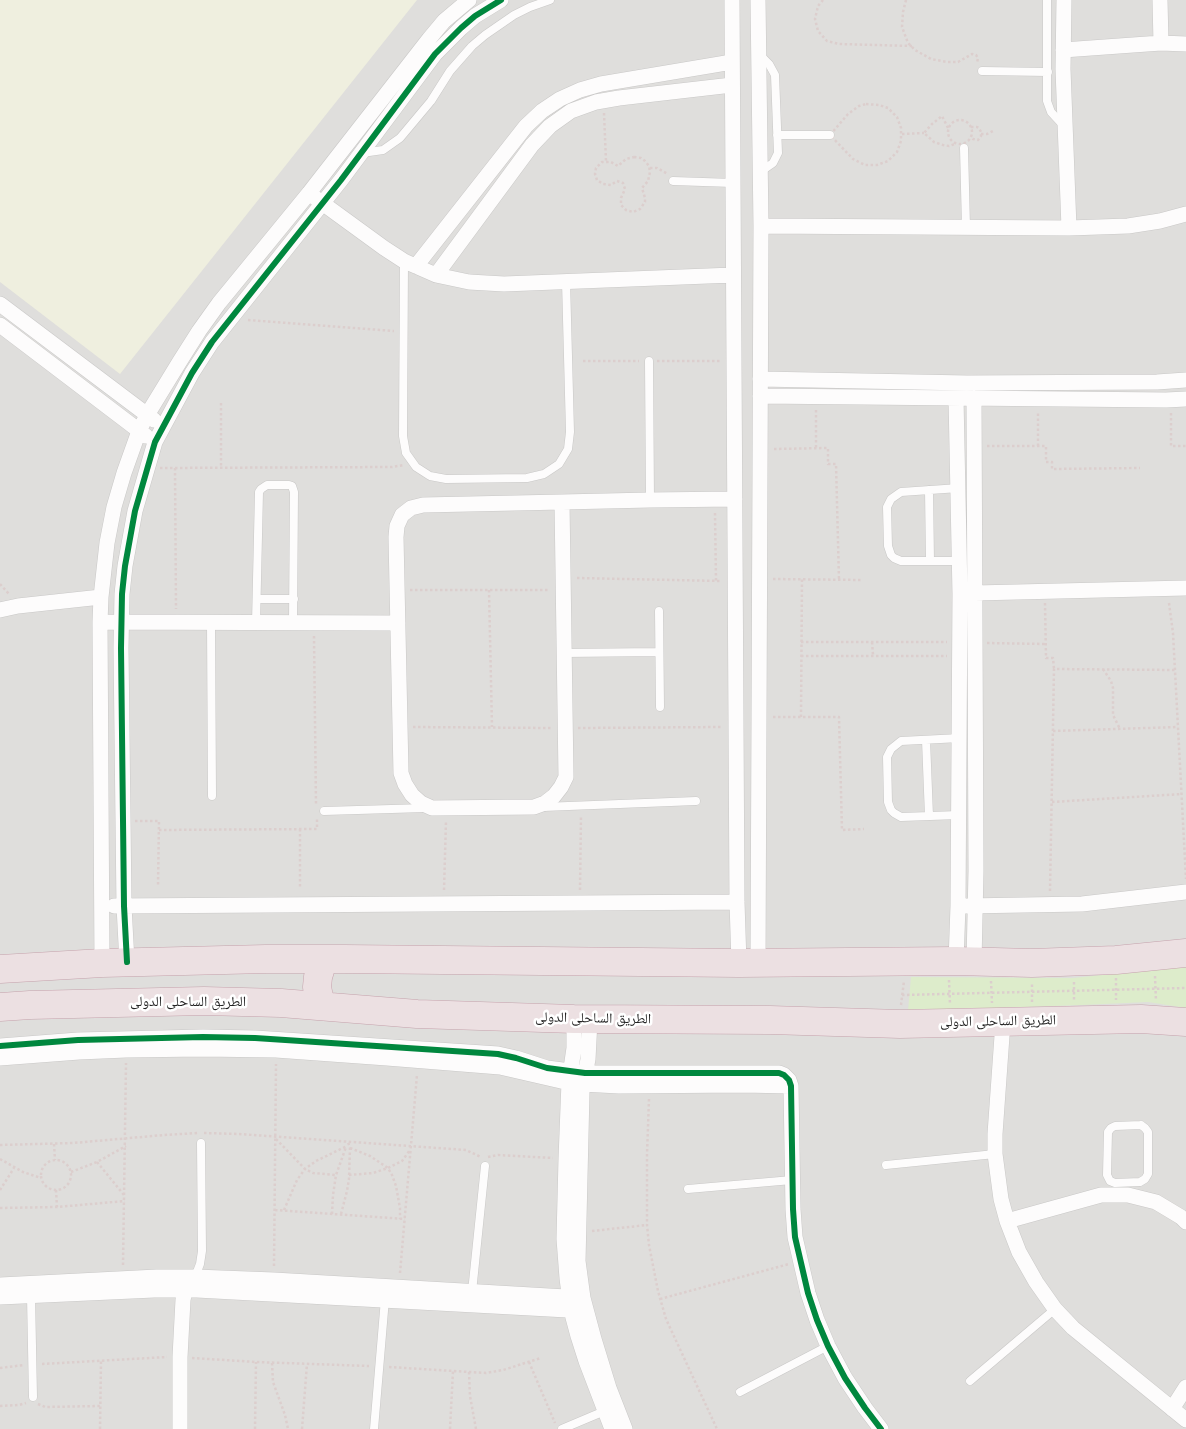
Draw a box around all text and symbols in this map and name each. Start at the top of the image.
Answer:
street label: الطريق الساحلى الدولى [130,995,246,1011]
street label: الطريق الساحلى الدولى [535,1010,651,1028]
street label: الطريق الساحلى الدولى [940,1013,1056,1031]

